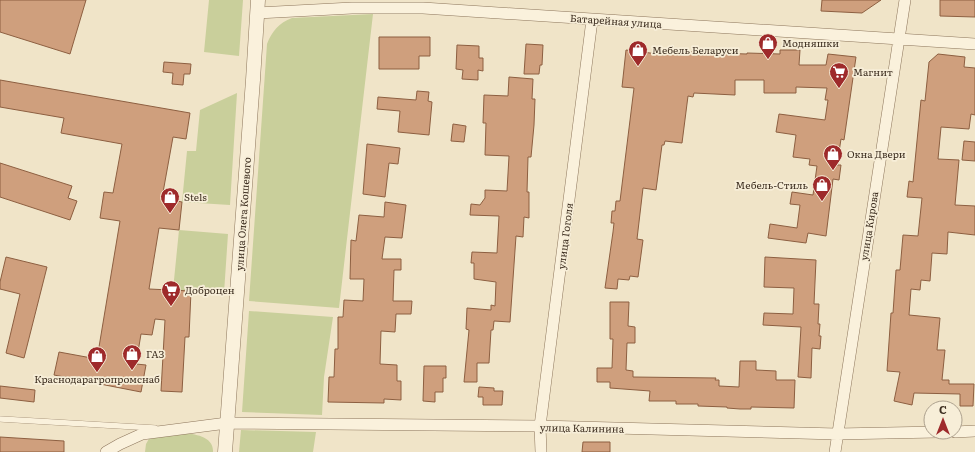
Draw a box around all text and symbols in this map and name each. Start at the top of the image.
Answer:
street label: Батарейная улица [570,10,663,31]
shop icon: Модняшки [757,32,779,60]
place label: Модняшки [782,35,839,50]
shop icon: Мебель Беларуси [627,39,649,67]
place label: Мебель Беларуси [652,42,739,57]
supermarket icon: Магнит [828,61,850,89]
place label: Магнит [853,64,893,79]
shop icon: Окна Двери [822,143,844,171]
place label: Окна Двери [847,146,906,161]
street label: улица Олега Кошевого [231,157,254,271]
shop icon: Мебель-Стиль [811,174,833,202]
place label: Мебель-Стиль [735,177,809,192]
shop icon: Stels [159,186,181,214]
place label: Stels [184,189,207,204]
street label: улица Кирова [856,190,881,262]
street label: улица Гоголя [553,202,576,270]
supermarket icon: Доброцен [160,279,182,307]
place label: Доброцен [185,282,235,297]
shop icon: ГАЗ [121,343,143,371]
shop icon: Краснодарагропромснаб [86,345,108,373]
place label: ГАЗ [146,346,164,361]
place label: Краснодарагропромснаб [34,371,160,386]
north arrow [923,400,963,440]
text: С [939,401,947,417]
street label: улица Калинина [540,419,625,436]

